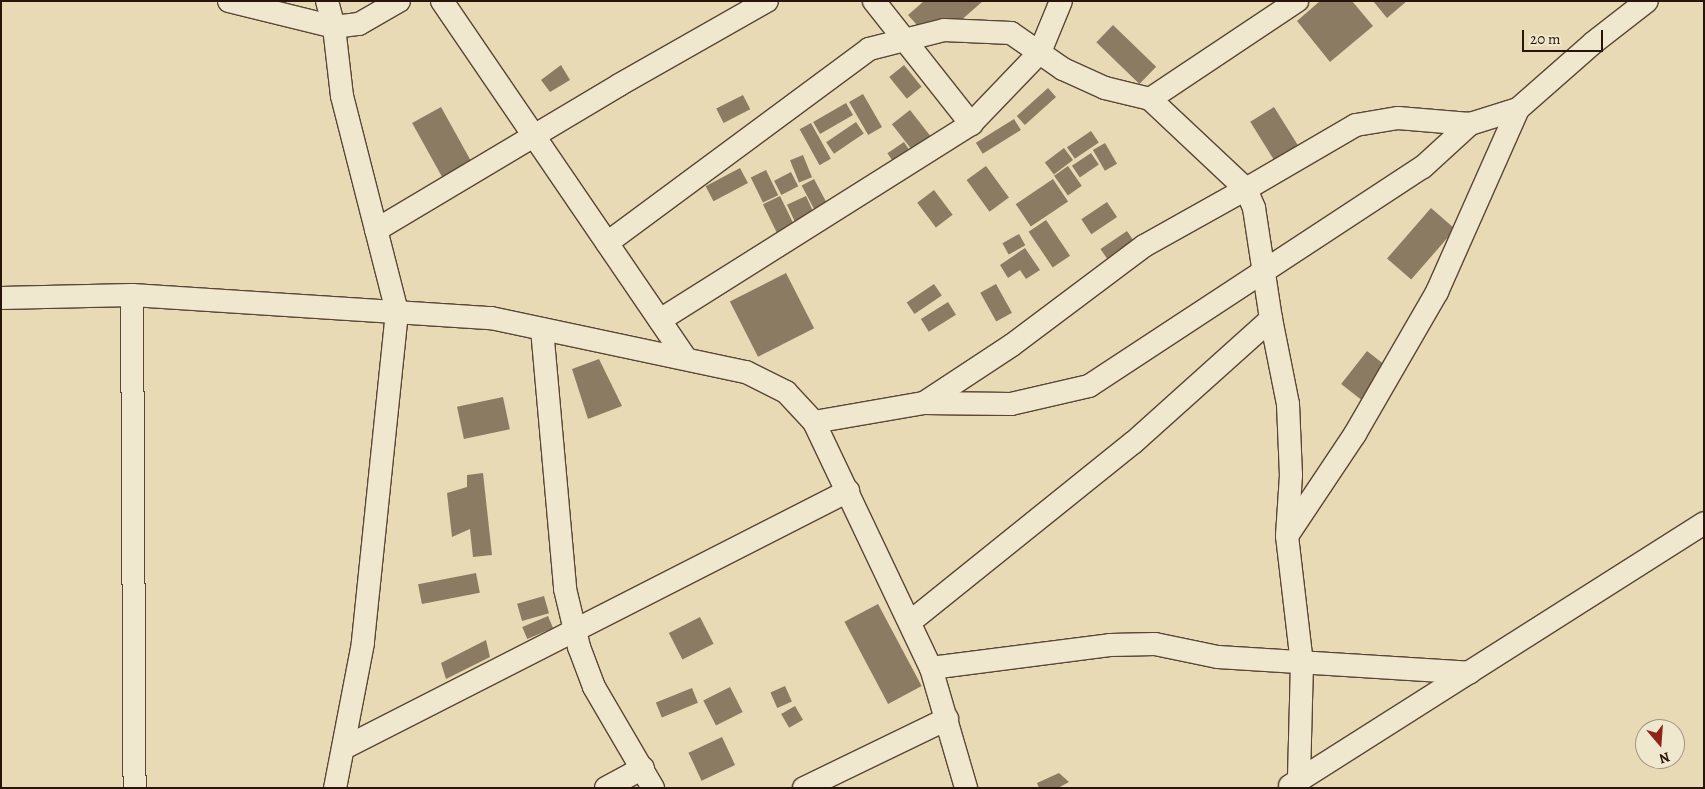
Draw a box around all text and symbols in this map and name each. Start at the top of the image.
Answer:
scale bar [1525,20,1606,52]
text: 20 m [1530,29,1561,49]
north arrow [1635,719,1685,769]
text: N [1657,747,1672,768]

